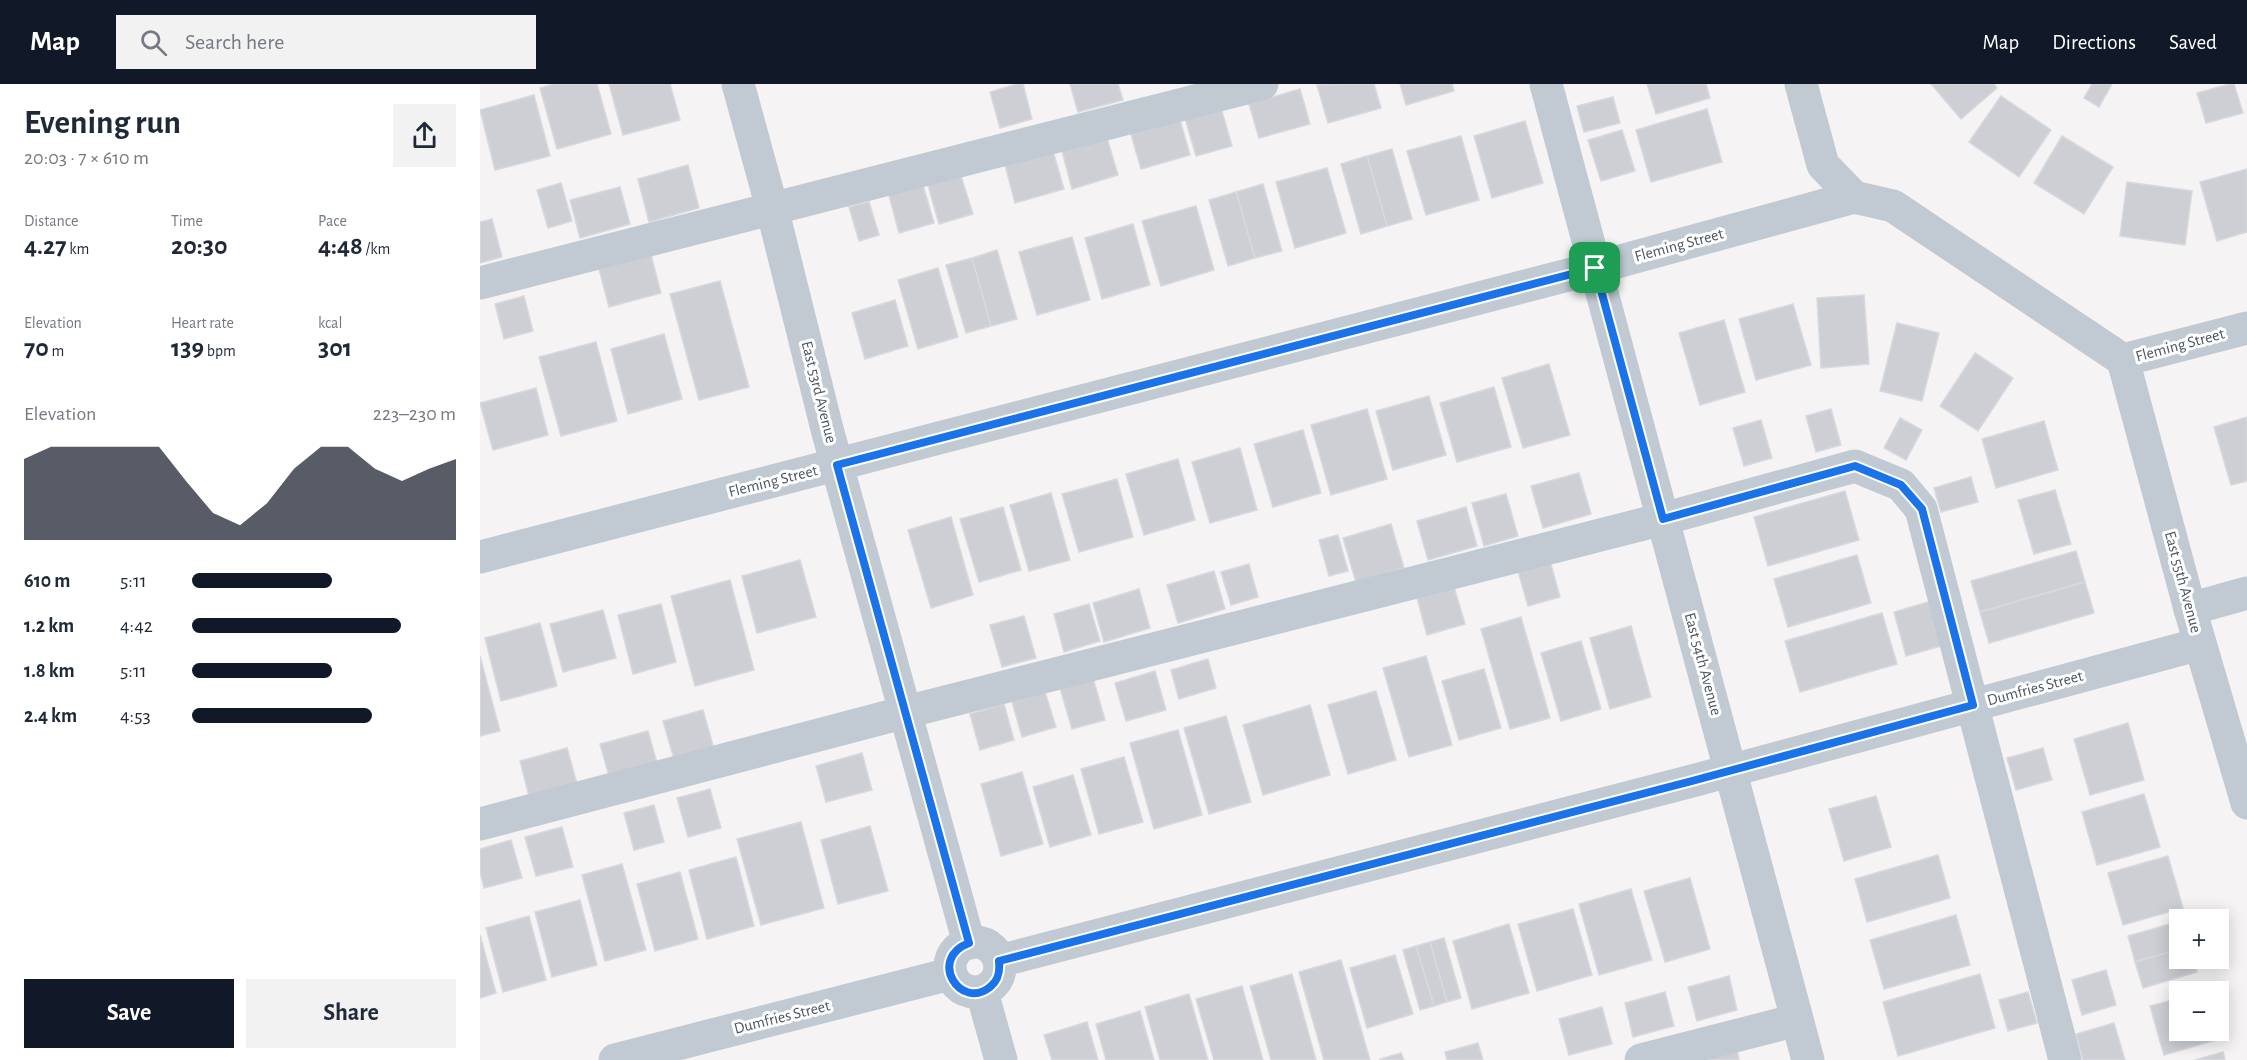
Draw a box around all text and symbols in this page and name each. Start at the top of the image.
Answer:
search box [116,15,536,69]
icon: search [137,26,170,59]
text: Map [30,28,80,56]
text: Search here [185,31,284,53]
text: Map [1983,32,2019,53]
text: Directions [2052,32,2136,53]
text: Saved [2169,32,2217,53]
button: share [393,104,456,167]
text: Evening run [24,107,181,140]
text: 20:03 · 7 × 610 m [24,148,149,168]
text: Distance [24,213,78,229]
text: Time [171,213,203,229]
text: Pace [318,213,347,229]
street label: Fleming Street [1633,225,1725,265]
text: 4.27 [24,233,67,259]
text: 20:30 [171,233,228,259]
text: 4:48 [318,233,363,259]
text: km [67,241,89,257]
text: /km [363,241,390,257]
pin [1569,242,1620,293]
icon: arrive [1578,251,1611,284]
text: Elevation [24,315,82,331]
text: Heart rate [171,315,234,331]
text: kcal [318,315,342,331]
street label: Fleming Street [2134,325,2226,365]
text: 70 [24,335,49,361]
text: 139 [171,335,204,361]
text: 301 [318,335,352,361]
street label: East 53rd Avenue [799,339,839,445]
text: m [49,343,64,359]
text: bpm [204,343,236,359]
text: Elevation [24,404,96,424]
text: 223–230 m [373,404,456,424]
street label: Fleming Street [727,462,819,500]
street label: East 55th Avenue [2162,529,2204,635]
text: 610 m [24,571,70,591]
text: 5:11 [120,571,147,591]
street label: East 54th Avenue [1682,611,1724,717]
text: 1.2 km [24,616,74,636]
text: 4:42 [120,616,153,636]
text: 1.8 km [24,661,75,681]
text: 5:11 [120,661,147,681]
street label: Dumfries Street [1985,668,2085,708]
text: 2.4 km [24,706,77,726]
text: 4:53 [120,706,151,726]
map controls [2169,909,2229,1041]
button: + [2169,909,2229,969]
button: Save [24,979,234,1048]
button: Share [246,979,456,1048]
button: − [2169,981,2229,1041]
street label: Dumfries Street [732,997,832,1037]

